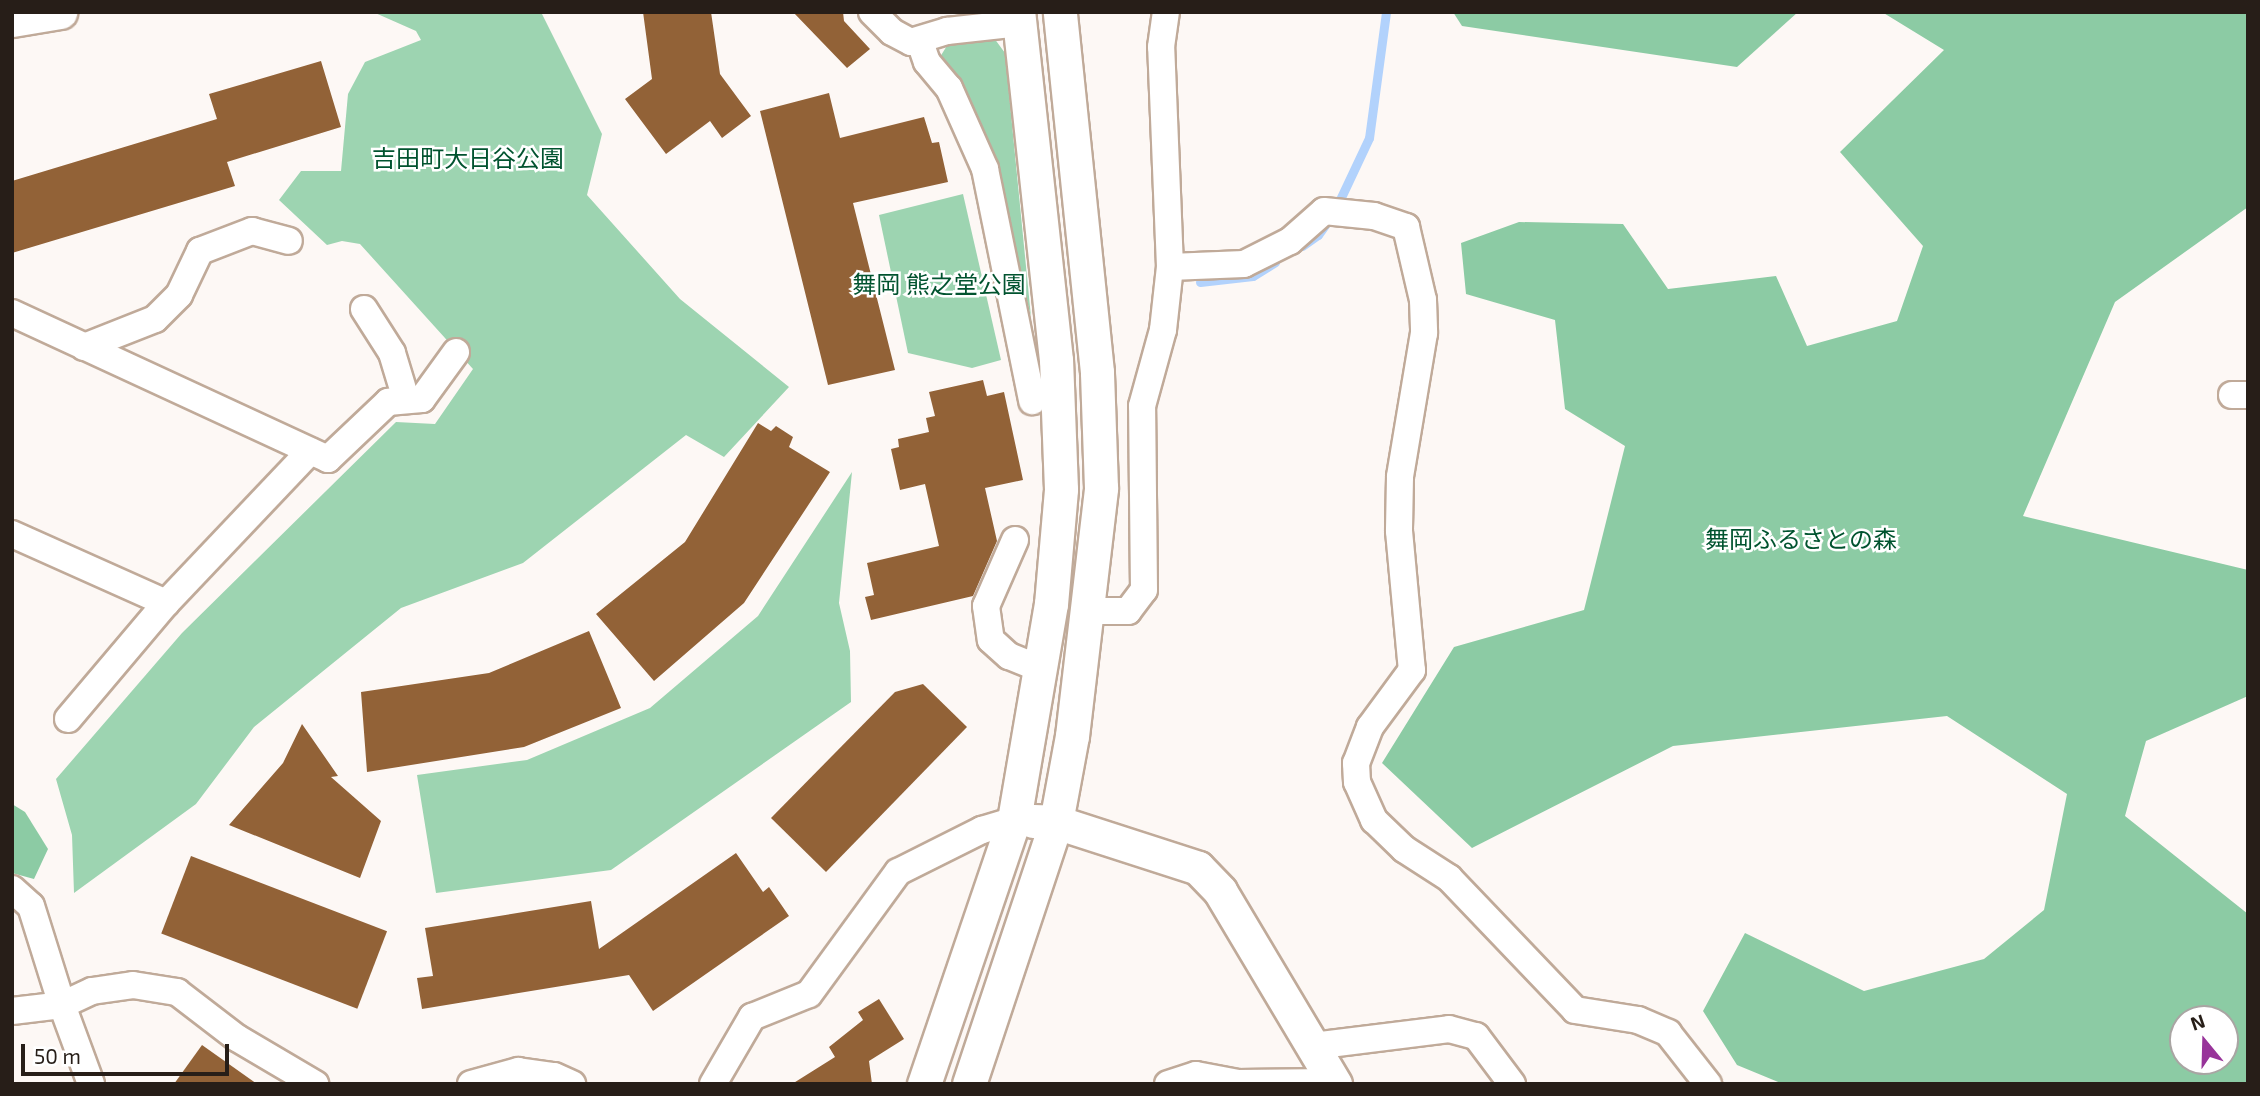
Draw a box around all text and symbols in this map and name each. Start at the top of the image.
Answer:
park label: 吉田町大日谷公園 [372,144,564,172]
park label: 舞岡 熊之堂公園 [852,270,1026,298]
park label: 舞岡ふるさとの森 [1705,525,1897,553]
north arrow [2169,1005,2239,1075]
text: N [2187,1008,2208,1035]
scale bar [24,1030,233,1074]
text: 50 m [34,1043,81,1068]

